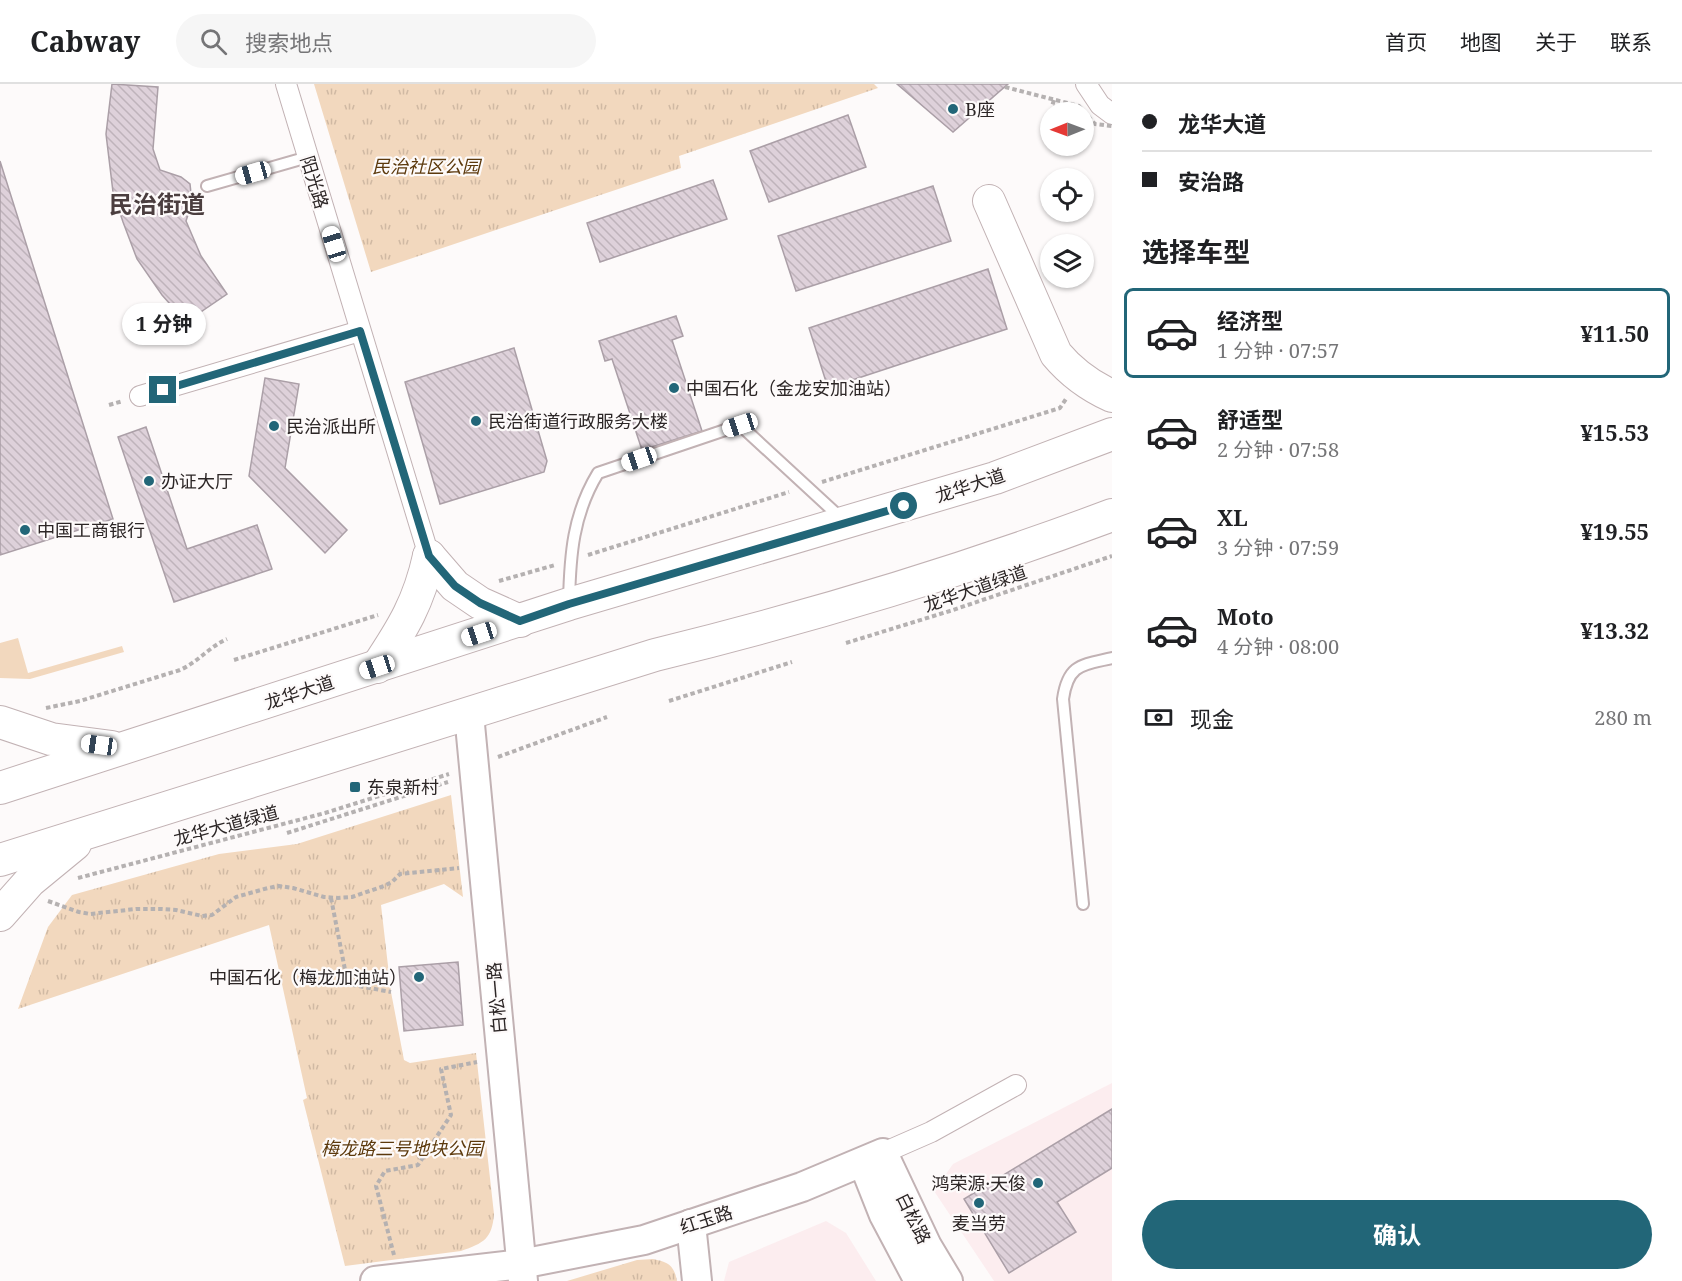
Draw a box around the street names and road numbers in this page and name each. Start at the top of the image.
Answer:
street label: 阳光路 [296,153,334,211]
street label: 龙华大道 [932,462,1008,508]
street label: 龙华大道绿道 [920,559,1030,617]
street label: 龙华大道 [261,669,337,715]
street label: 龙华大道绿道 [171,799,281,851]
street label: 白松一路 [481,961,511,1035]
street label: 白松路 [891,1188,937,1248]
street label: 红玉路 [677,1199,735,1239]

